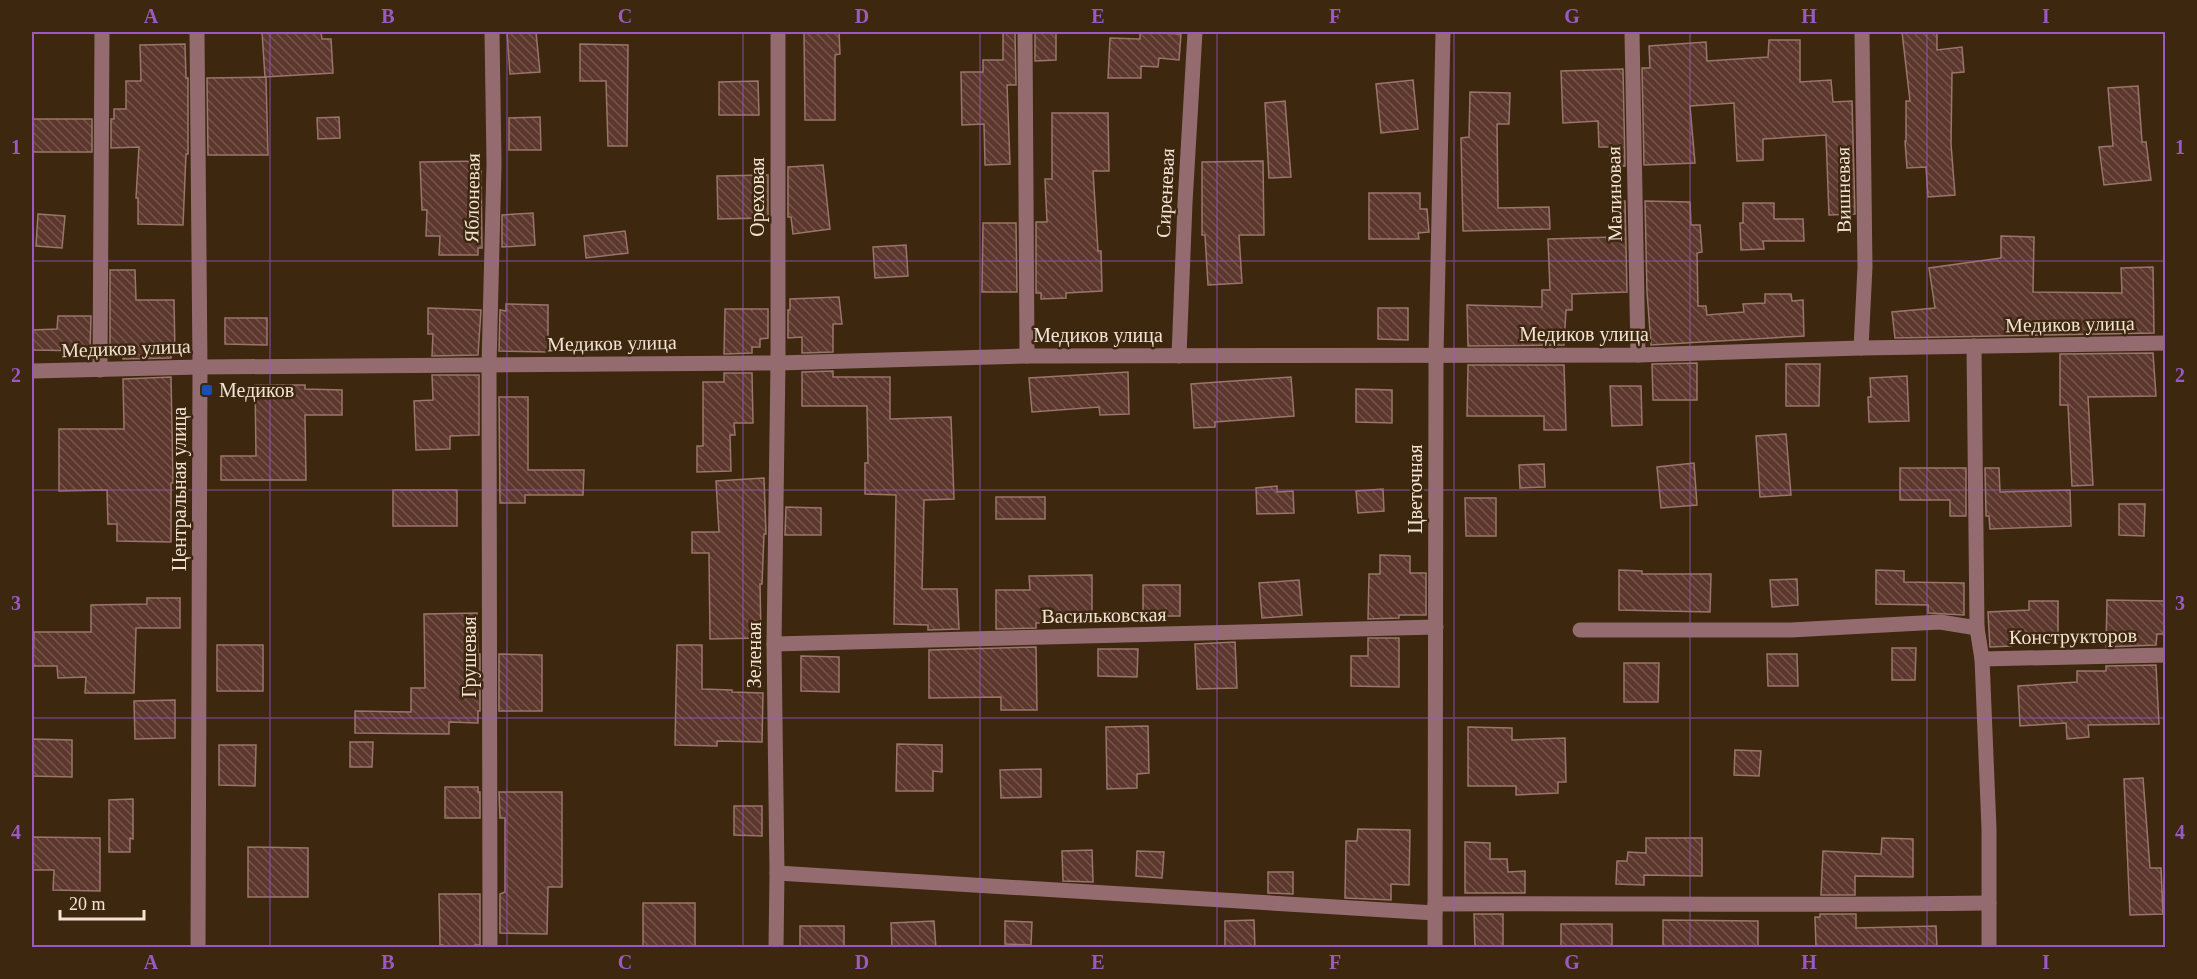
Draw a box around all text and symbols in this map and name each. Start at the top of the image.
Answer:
text: A [144,5,159,27]
text: B [381,5,395,27]
text: C [618,5,632,27]
text: D [855,5,869,27]
text: E [1091,5,1105,27]
text: F [1329,5,1341,27]
text: G [1564,5,1580,27]
text: H [1801,5,1817,27]
text: I [2042,5,2050,27]
text: 1 [11,136,21,158]
text: 1 [2175,136,2185,158]
street label: Малиновая [1602,146,1626,242]
street label: Вишневая [1831,147,1855,233]
street label: Сиреневая [1152,148,1179,238]
street label: Яблоневая [460,153,484,243]
street label: Ореховая [746,157,769,237]
street label: Медиков улица [2005,312,2135,337]
street label: Медиков улица [1519,323,1649,346]
street label: Медиков улица [1033,324,1163,347]
street label: Медиков улица [547,331,677,356]
street label: Медиков улица [61,335,191,362]
text: 2 [11,364,21,386]
text: 2 [2175,364,2185,386]
place label: Медиков [219,379,294,402]
marker: Медиков [200,383,214,397]
street label: Центральная улица [168,407,191,571]
street label: Цветочная [1404,444,1427,534]
text: 3 [11,592,21,614]
text: 3 [2175,592,2185,614]
street label: Васильковская [1041,603,1167,627]
street label: Грушевая [458,616,481,698]
street label: Зеленая [743,622,765,688]
street label: Конструкторов [2009,624,2137,649]
text: 4 [11,821,21,843]
text: 4 [2175,821,2185,843]
scale bar [60,883,144,921]
text: 20 m [69,894,106,914]
text: A [144,951,159,973]
text: B [381,951,395,973]
text: C [618,951,632,973]
text: D [855,951,869,973]
text: E [1091,951,1105,973]
text: F [1329,951,1341,973]
text: G [1564,951,1580,973]
text: H [1801,951,1817,973]
text: I [2042,951,2050,973]

